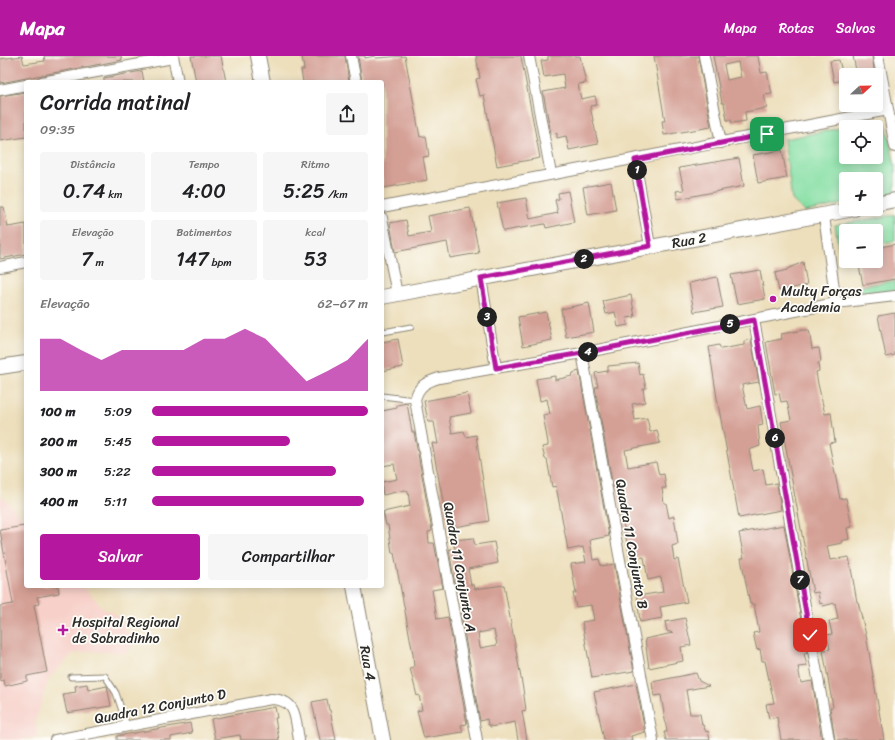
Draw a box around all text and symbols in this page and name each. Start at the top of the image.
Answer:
text: Mapa [20,12,65,45]
text: Mapa [724,16,757,41]
text: Rotas [779,16,814,41]
text: Salvos [836,16,875,41]
north arrow [839,68,883,112]
map controls [839,68,883,268]
text: Corrida matinal [40,83,190,122]
button: share [326,93,368,135]
pin [750,117,784,151]
text: 09:35 [40,118,75,141]
button: locate [839,120,883,164]
icon: arrive [756,123,778,145]
text: Distância [70,155,115,174]
text: Tempo [189,155,219,174]
text: Ritmo [301,155,330,174]
pin: 1 [627,160,647,180]
text: 1 [635,160,639,179]
button: + [839,172,883,216]
text: 0.74 [63,174,105,209]
text: 4:00 [182,174,226,209]
text: 5:25 [283,174,325,209]
text: km [105,185,123,204]
text: /km [325,185,348,204]
text: Elevação [72,223,114,242]
text: Batimentos [176,223,232,242]
text: kcal [305,223,325,242]
button: − [839,224,883,268]
street label: Rua 2 [670,225,708,256]
text: 7 [81,242,93,277]
text: 147 [176,242,209,277]
text: 53 [304,242,327,277]
pin: 2 [574,249,594,269]
text: 2 [581,249,587,268]
text: m [93,253,104,272]
text: bpm [209,253,232,272]
place label: Multy Forças Academia [780,279,862,320]
text: Elevação [40,292,90,315]
text: 62–67 m [318,292,368,315]
marker: Multy Forças Academia [768,294,778,304]
pin: 3 [477,307,497,327]
text: 3 [484,307,490,326]
pin: 5 [720,314,740,334]
text: 5 [727,314,733,333]
pin: 4 [578,342,598,362]
text: 4 [585,342,591,361]
text: 100 m [40,400,75,423]
text: 5:09 [104,400,132,423]
pin: 6 [765,428,785,448]
text: 6 [772,428,778,447]
text: 200 m [40,430,77,453]
text: 5:45 [104,430,132,453]
text: 300 m [40,460,77,483]
text: 5:22 [104,460,131,483]
street label: Quadra 11 Conjunto B [608,477,655,611]
text: 400 m [40,490,78,513]
text: 5:11 [104,490,127,513]
street label: Quadra 11 Conjunto A [436,500,483,634]
button: Salvar [40,534,200,580]
button: Compartilhar [208,534,368,580]
pin: 7 [790,570,810,590]
text: 7 [797,570,803,589]
place label: Hospital Regional de Sobradinho [72,610,180,651]
pin [793,618,827,652]
marker: Hospital Regional de Sobradinho [57,624,69,636]
icon: check [799,624,821,646]
street label: Rua 4 [352,643,383,683]
street label: Quadra 12 Conjunto D [92,681,228,731]

